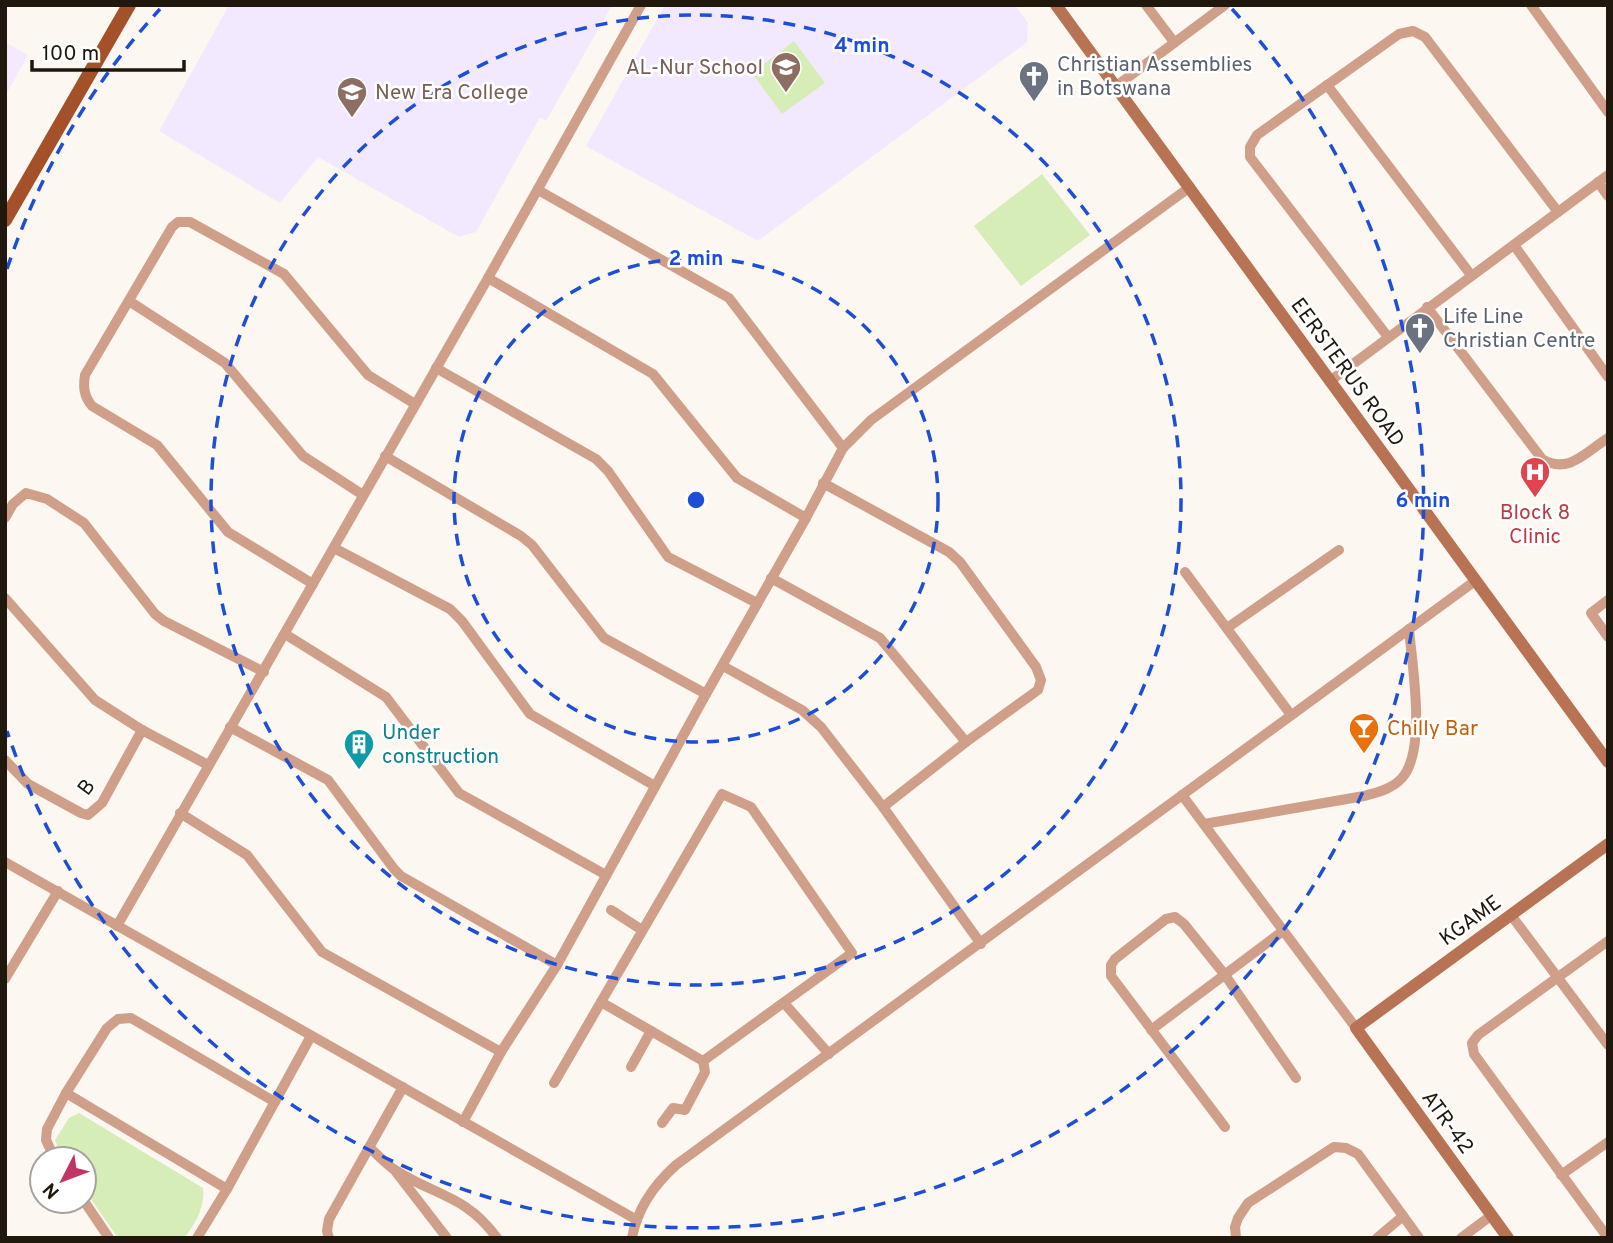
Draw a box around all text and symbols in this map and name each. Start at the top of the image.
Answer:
scale bar [32,28,184,72]
text: 4 min [834,33,890,60]
text: 100 m [42,41,99,68]
school or university icon: AL-Nur School [769,50,803,94]
place label: Christian Assemblies in Botswana [1057,52,1252,103]
place label: AL-Nur School [626,55,763,82]
church icon: Christian Assemblies in Botswana [1017,59,1051,103]
school or university icon: New Era College [335,75,369,119]
place label: New Era College [375,80,528,107]
text: 2 min [669,246,723,273]
street label: EERSTERUS ROAD [1284,293,1410,453]
place label: Life Line Christian Centre [1443,304,1595,355]
church icon: Life Line Christian Centre [1403,311,1437,355]
hospital icon: Block 8 Clinic [1518,455,1552,499]
centre of rings [684,488,708,512]
text: 6 min [1396,488,1450,515]
place label: Block 8 Clinic [1500,500,1570,551]
bar icon: Chilly Bar [1347,711,1381,755]
place label: Chilly Bar [1387,716,1478,743]
place label: Under construction [382,720,499,771]
building icon: Under construction [342,727,376,771]
street label: B [72,774,102,802]
street label: KGAME [1435,890,1507,953]
street label: ATR-42 [1415,1086,1479,1160]
north arrow [28,1145,98,1215]
text: N [38,1177,65,1203]

